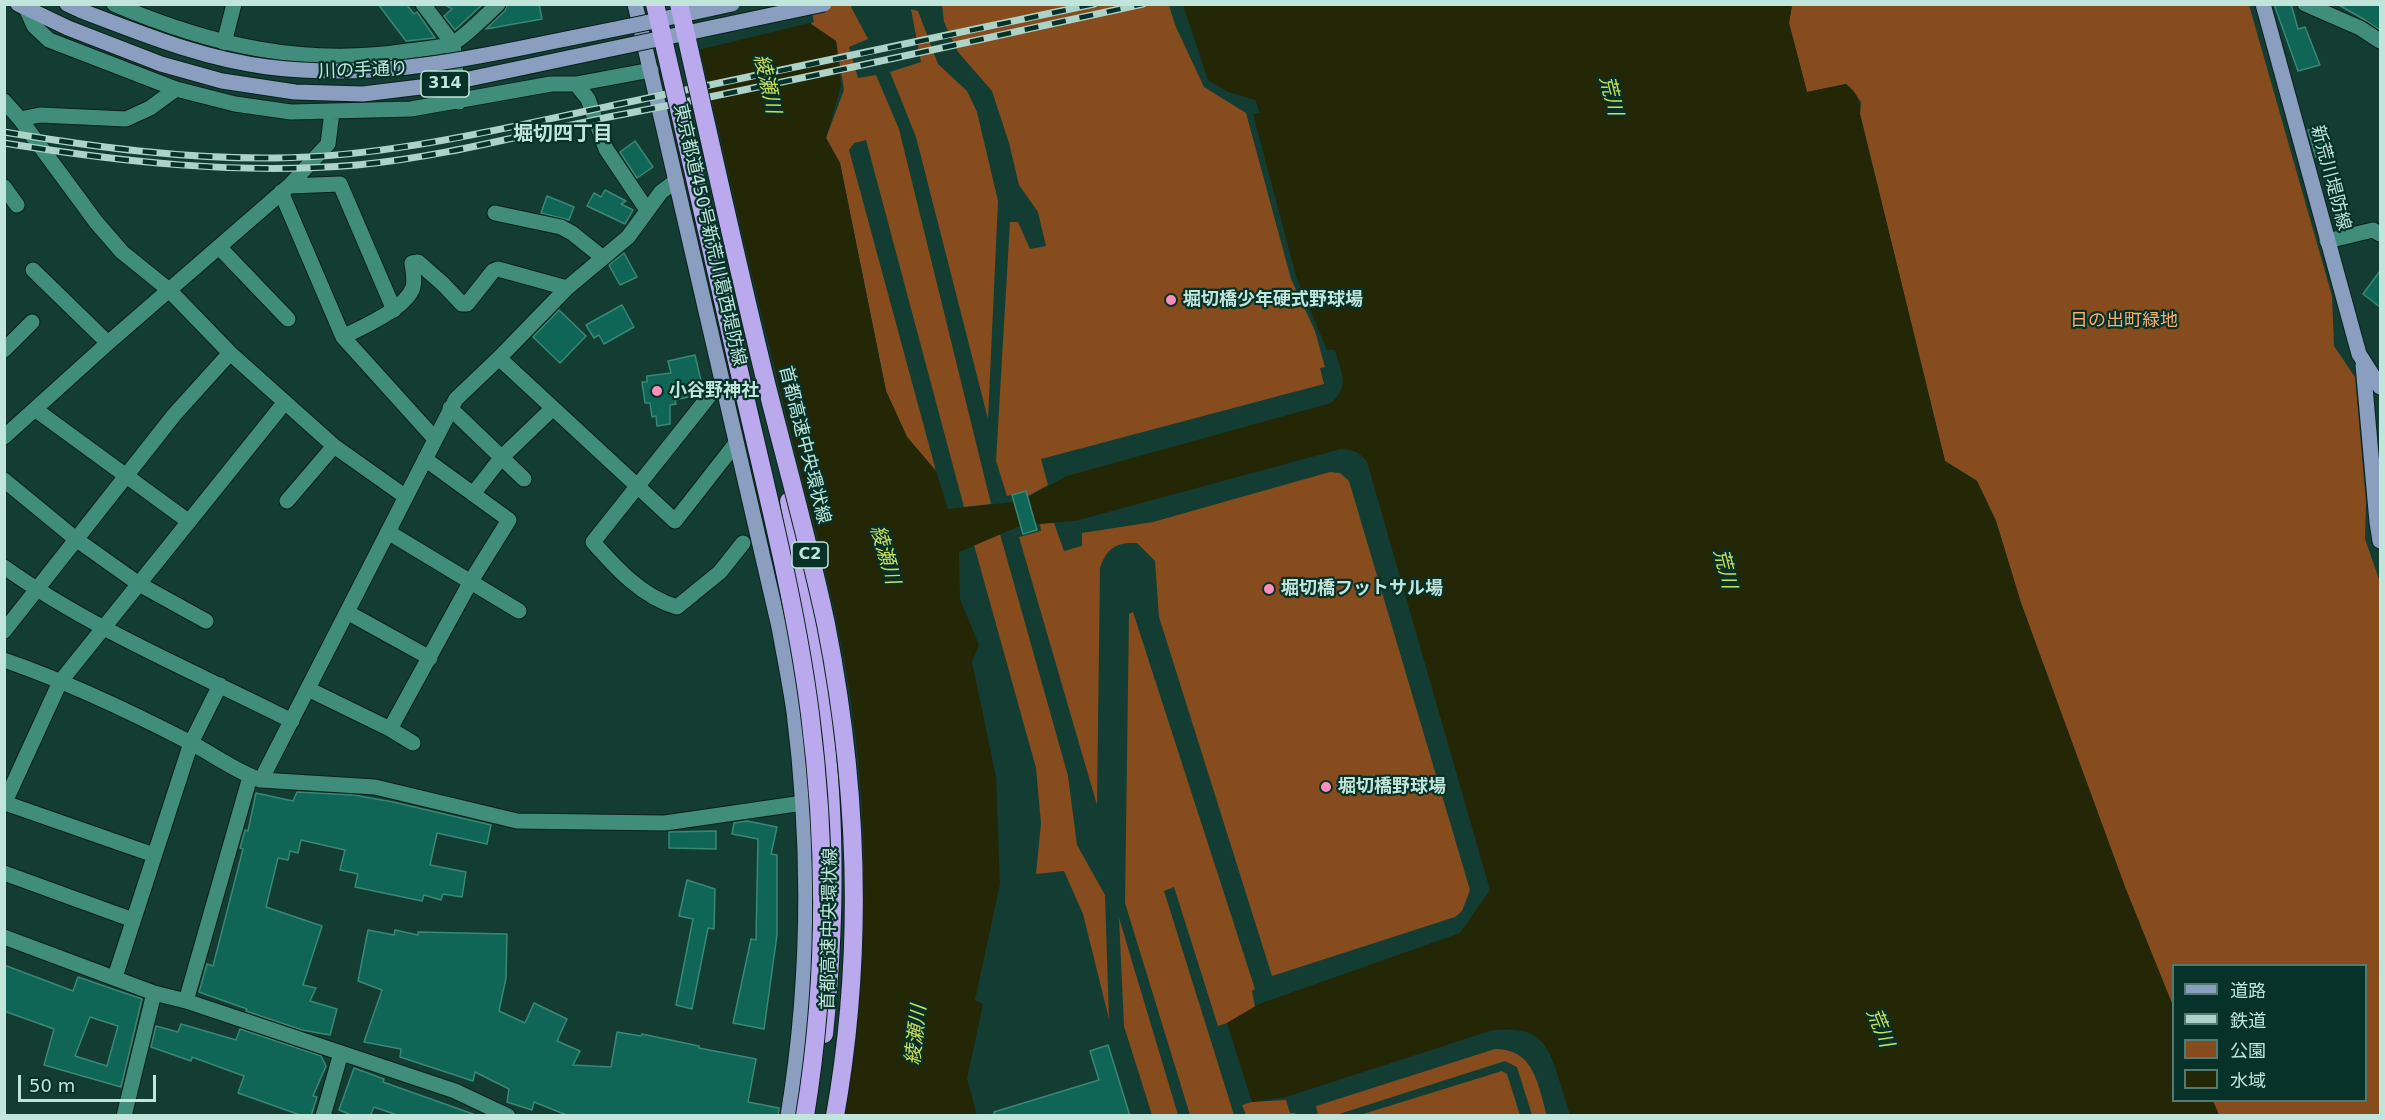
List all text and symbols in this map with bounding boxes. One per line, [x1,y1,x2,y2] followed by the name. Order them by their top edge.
[748,52,784,116] water label: 綾瀬川
[318,59,408,83] street label: 川の手通り
[421,71,469,97] road number: 314
[1594,74,1626,118] water label: 荒川
[668,102,750,368] street label: 東京都道450号新荒川葛西堤防線
[513,123,613,147] district label: 堀切四丁目
[2306,123,2354,233] street label: 新荒川堤防線
[1183,289,1363,311] place label: 堀切橋少年硬式野球場
[1164,293,1178,307] marker: 堀切橋少年硬式野球場
[2070,310,2178,332] park label: 日の出町緑地
[774,364,834,526] street label: 首都高速中央環状線
[669,380,759,402] place label: 小谷野神社
[650,384,664,398] marker: 小谷野神社
[864,523,904,587] water label: 綾瀬川
[792,542,828,568] road number: C2
[1708,547,1740,591] water label: 荒川
[1281,578,1443,600] place label: 堀切橋フットサル場
[1262,582,1276,596] marker: 堀切橋フットサル場
[1338,776,1446,798] place label: 堀切橋野球場
[1319,780,1333,794] marker: 堀切橋野球場
[818,848,842,1010] street label: 首都高速中央環状線
[2172,964,2367,1102] legend
[2230,980,2266,1001] text: 道路
[902,1004,932,1066] water label: 綾瀬川
[1860,1005,1898,1051] water label: 荒川
[2230,1010,2266,1031] text: 鉄道
[2230,1040,2266,1061] text: 公園
[21,1063,159,1101] scale bar
[2230,1070,2266,1091] text: 水域
[29,1075,75,1096] text: 50 m

